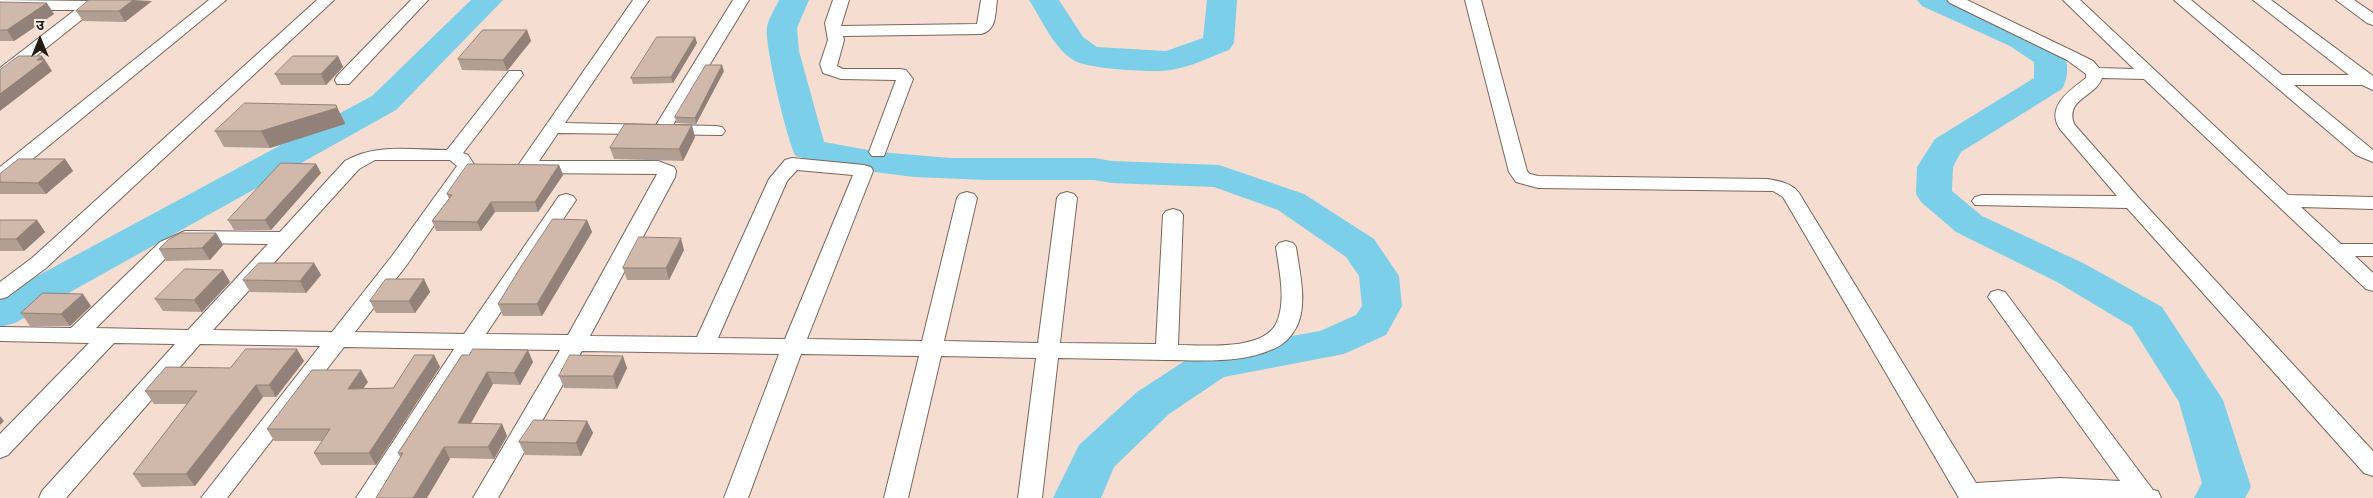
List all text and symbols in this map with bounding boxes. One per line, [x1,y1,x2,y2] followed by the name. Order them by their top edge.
[15,15,65,65] north arrow
[36,16,44,33] text: उ

